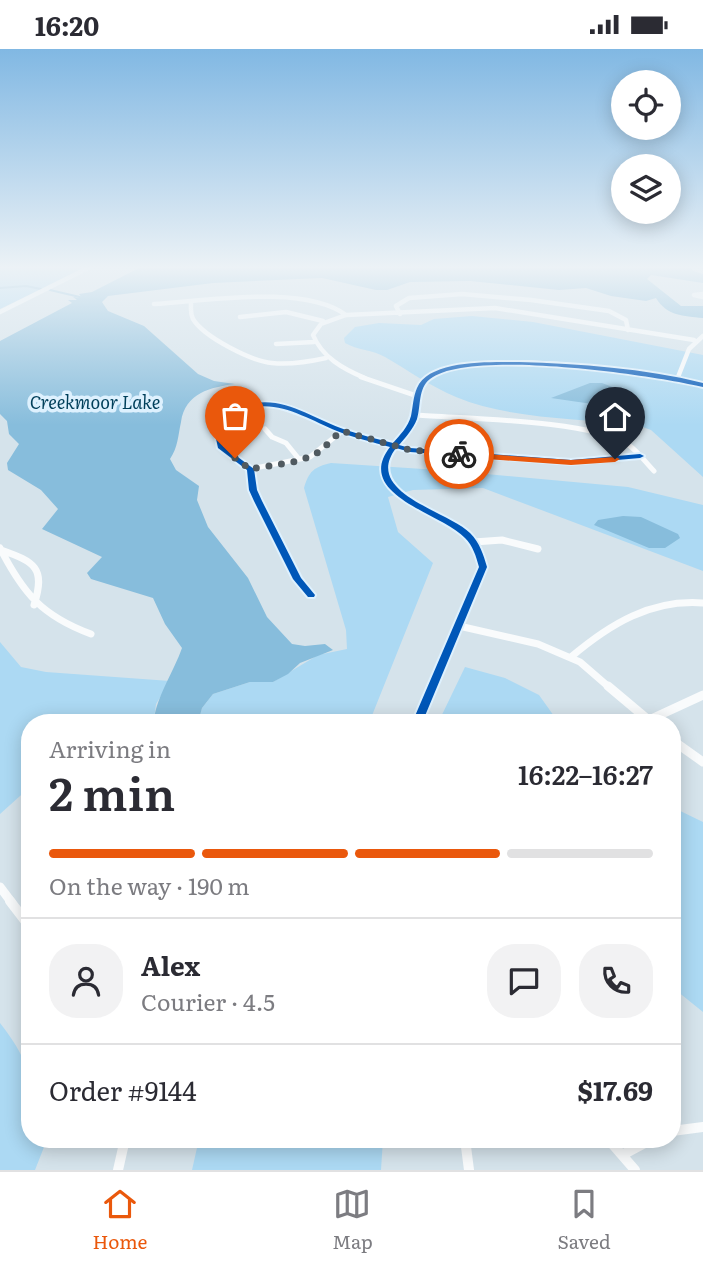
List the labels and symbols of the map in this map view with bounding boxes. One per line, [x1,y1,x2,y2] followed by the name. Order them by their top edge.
[205,386,265,458] pin
[585,387,645,459] pin
[30,388,160,415] water label: Creekmoor Lake
[424,419,494,489] courier

